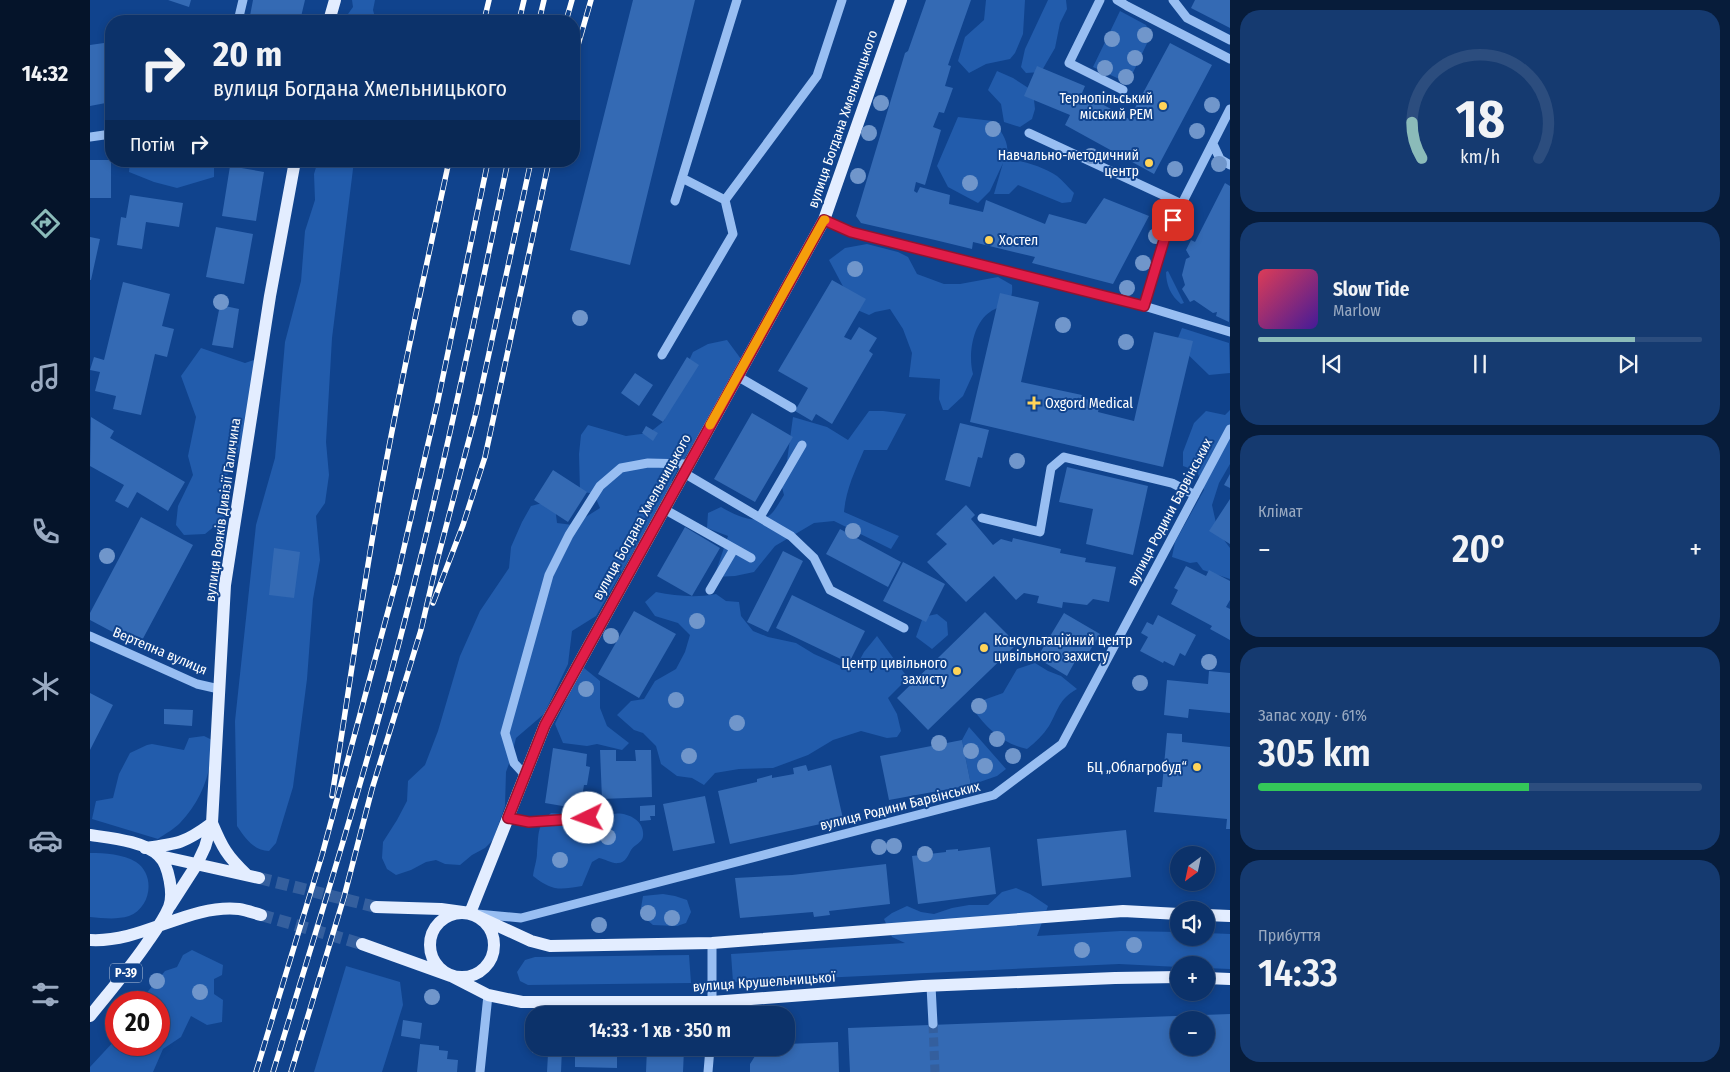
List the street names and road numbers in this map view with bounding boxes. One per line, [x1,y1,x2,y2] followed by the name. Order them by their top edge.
[804,28,882,210] street label: вулиця Богдана Хмельницького
[202,417,244,603] street label: вулиця Вояків Дивізії Галичина
[589,431,695,603] street label: вулиця Богдана Хмельницького
[1124,435,1217,589] street label: вулиця Родини Барвінських
[110,623,210,679] street label: Вертепна вулиця
[818,778,983,834] street label: вулиця Родини Барвінських
[110,964,142,982] road number: Р-39
[692,968,836,995] street label: вулиця Крушельницької

